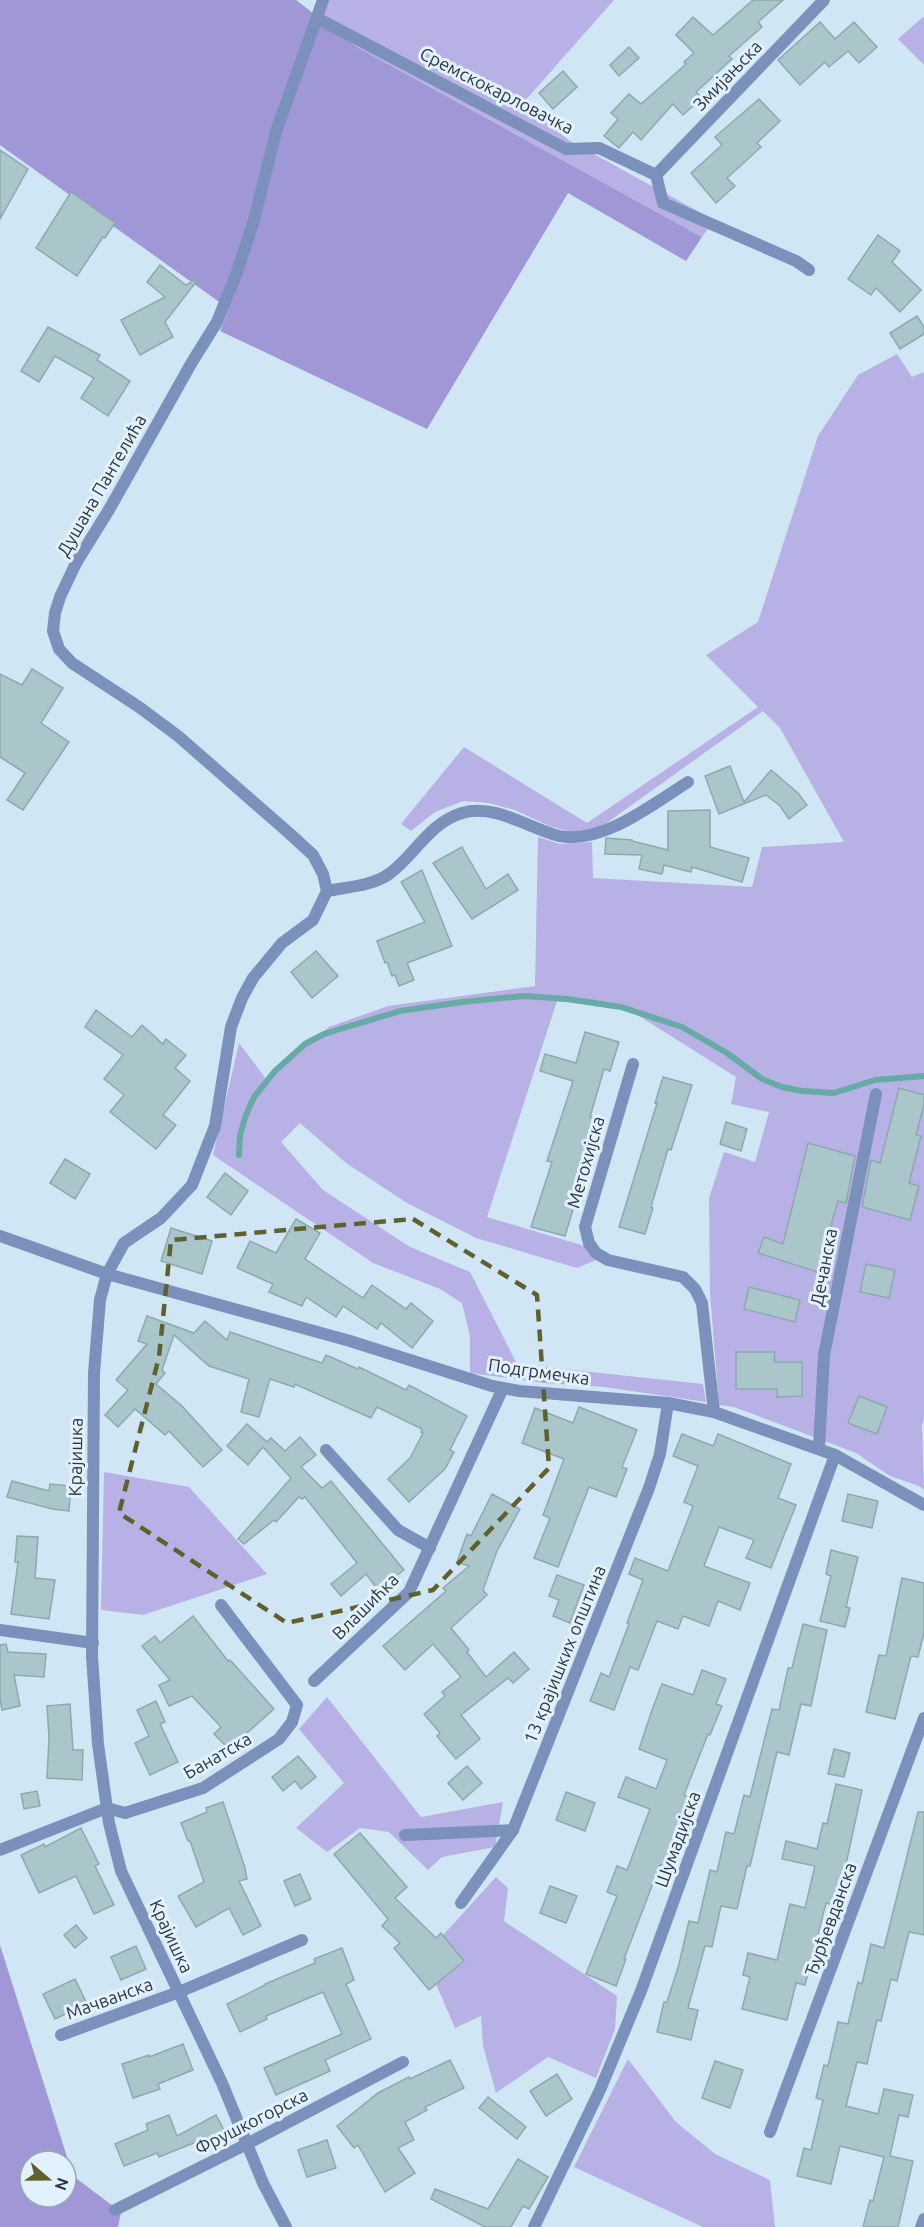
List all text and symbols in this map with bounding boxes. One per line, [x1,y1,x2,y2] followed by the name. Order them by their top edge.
[689,36,765,114] street label: Змијањска
[417,43,577,137] street label: Сремскокарловачка
[52,411,150,559] street label: Душана Пантелића
[562,1114,608,1210] street label: Метохијска
[806,1227,840,1307] street label: Дечанска
[487,1354,591,1388] street label: Подгрмечка
[64,1417,86,1497] street label: Крајишка
[519,1562,609,1746] street label: 13 крајишких општина
[328,1569,402,1643] street label: Влашићка
[180,1728,254,1782] street label: Банатска
[650,1788,704,1890] street label: Шумадијска
[800,1859,861,1979] street label: Ђурђевданска
[146,1896,198,1976] street label: Крајишка
[63,1973,155,2023] street label: Мачванска
[191,2084,311,2158] street label: Фрушкогорска
[18,2149,78,2209] north arrow
[52,2175,73,2193] text: N

